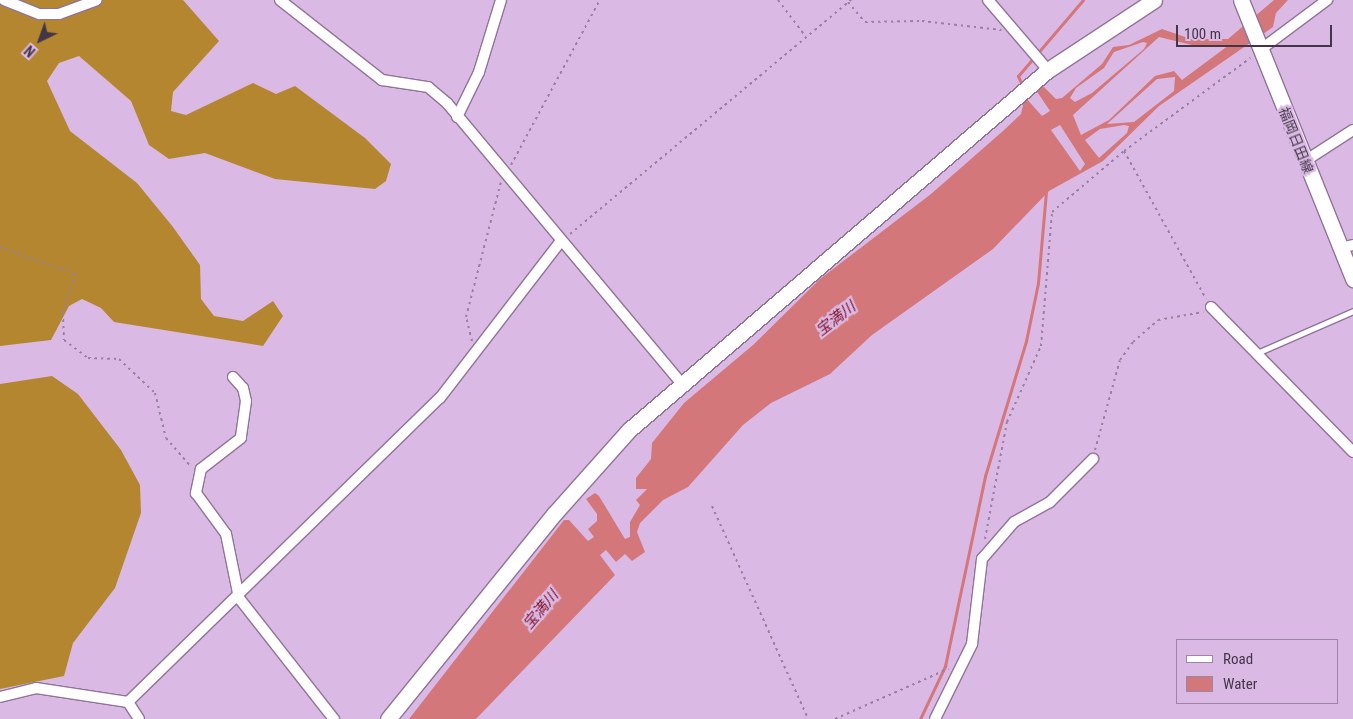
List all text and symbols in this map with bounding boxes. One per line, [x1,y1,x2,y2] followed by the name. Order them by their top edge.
[15,15,65,65] north arrow
[1178,15,1334,47] scale bar
[1184,25,1221,43] text: 100 m
[21,42,39,60] text: N
[1275,104,1317,176] street label: 福岡日田線
[813,298,859,340] water label: 宝満川
[520,587,562,633] water label: 宝満川
[1176,639,1338,704] legend
[1223,650,1253,668] text: Road
[1223,675,1257,693] text: Water

